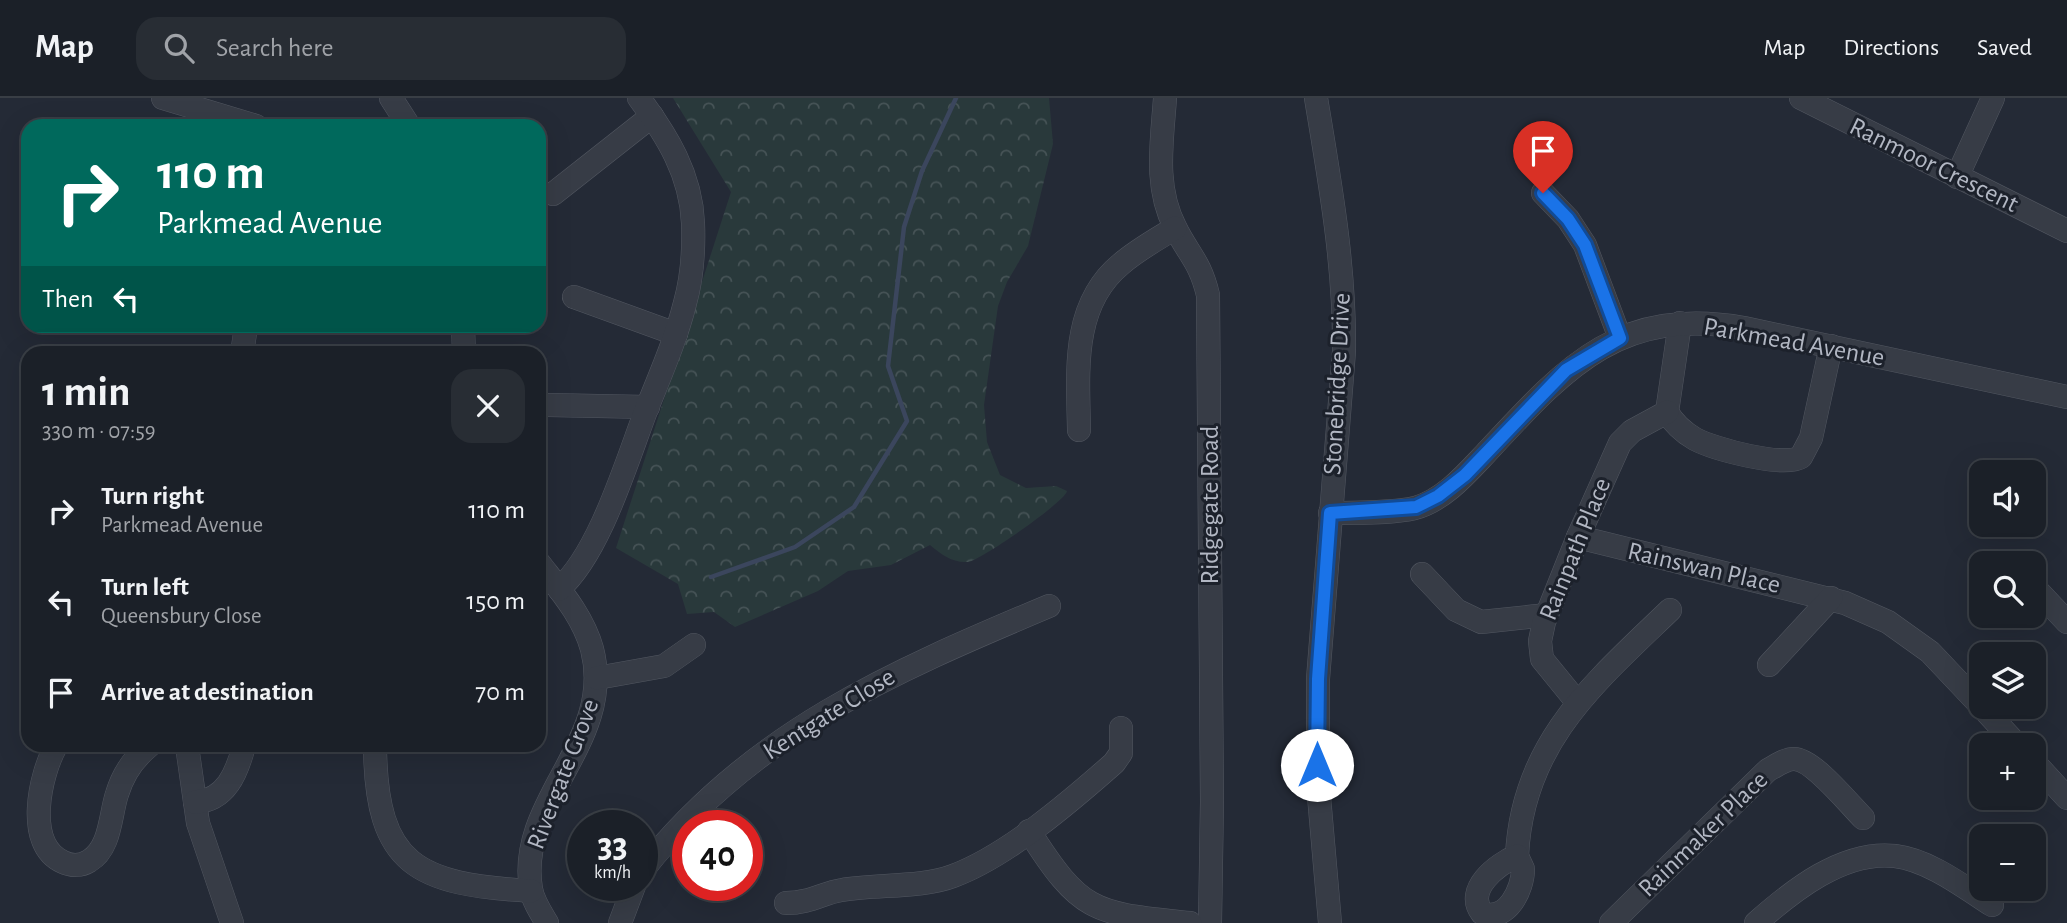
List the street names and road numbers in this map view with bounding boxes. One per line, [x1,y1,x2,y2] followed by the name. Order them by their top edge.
[1845,113,2023,217] street label: Ranmoor Crescent
[1319,292,1355,476] street label: Stonebridge Drive
[1702,313,1886,371] street label: Parkmead Avenue
[1197,426,1223,584] street label: Ridgegate Road
[1535,474,1615,624] street label: Rainpath Place
[1625,538,1783,598] street label: Rainswan Place
[759,663,899,765] street label: Kentgate Close
[522,695,604,853] street label: Rivergate Grove
[1633,766,1773,902] street label: Rainmaker Place

